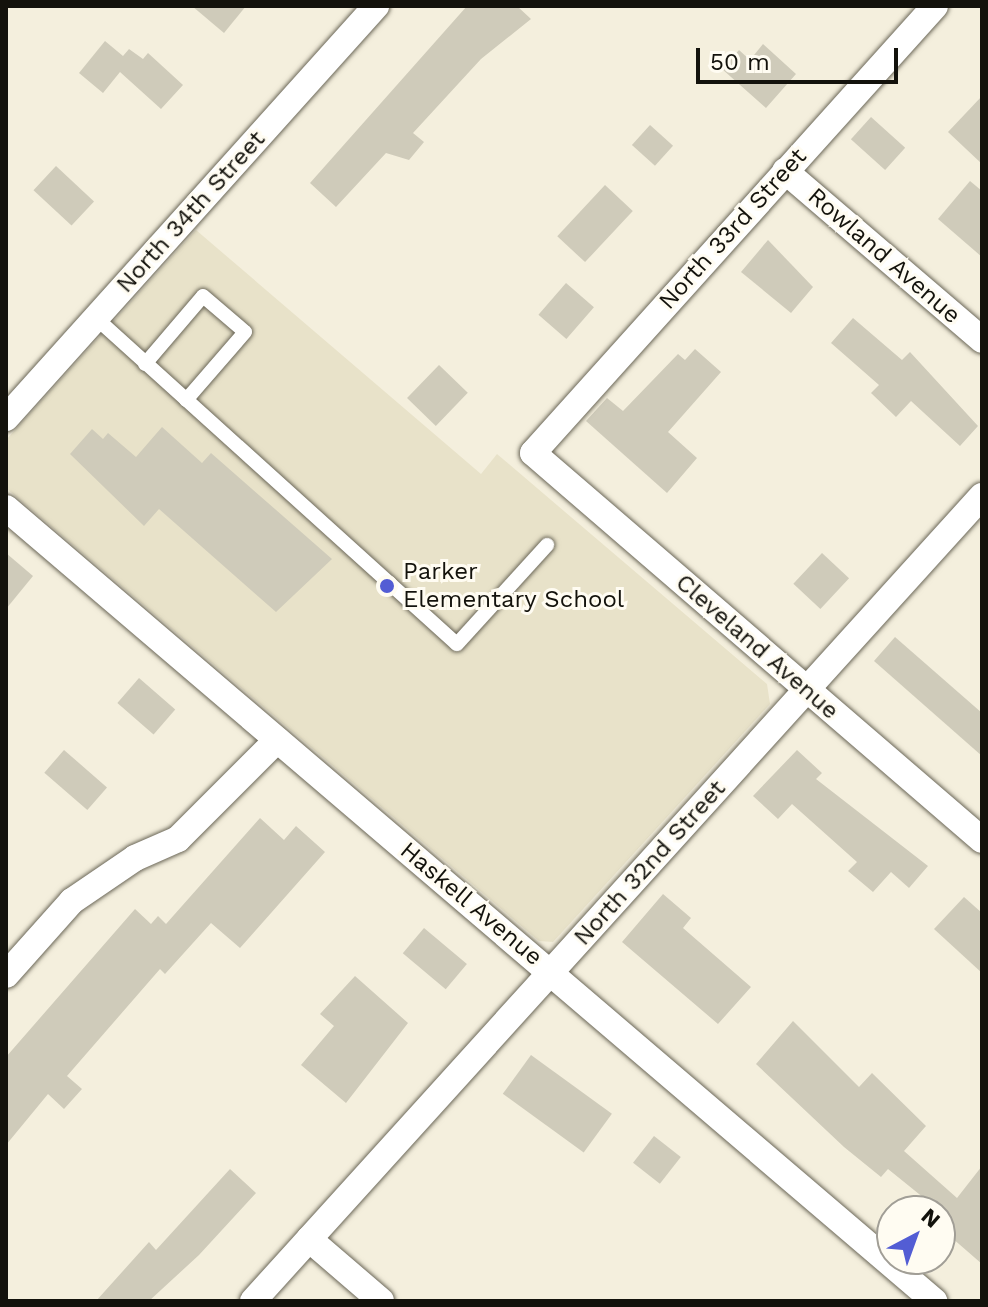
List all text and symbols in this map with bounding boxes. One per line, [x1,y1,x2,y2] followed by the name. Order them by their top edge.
[700,32,902,82] scale bar
[710,48,770,76] text: 50 m
[111,125,271,299] street label: North 34th Street
[653,143,813,315] street label: North 33rd Street
[802,182,966,330] street label: Rowland Avenue
[403,558,625,614] place label: Parker Elementary School
[669,568,845,726] street label: Cleveland Avenue
[378,577,396,595] marker: Parker Elementary School
[568,774,732,952] street label: North 32nd Street
[393,836,549,972] street label: Haskell Avenue
[876,1195,956,1275] north arrow
[916,1203,945,1233] text: N

